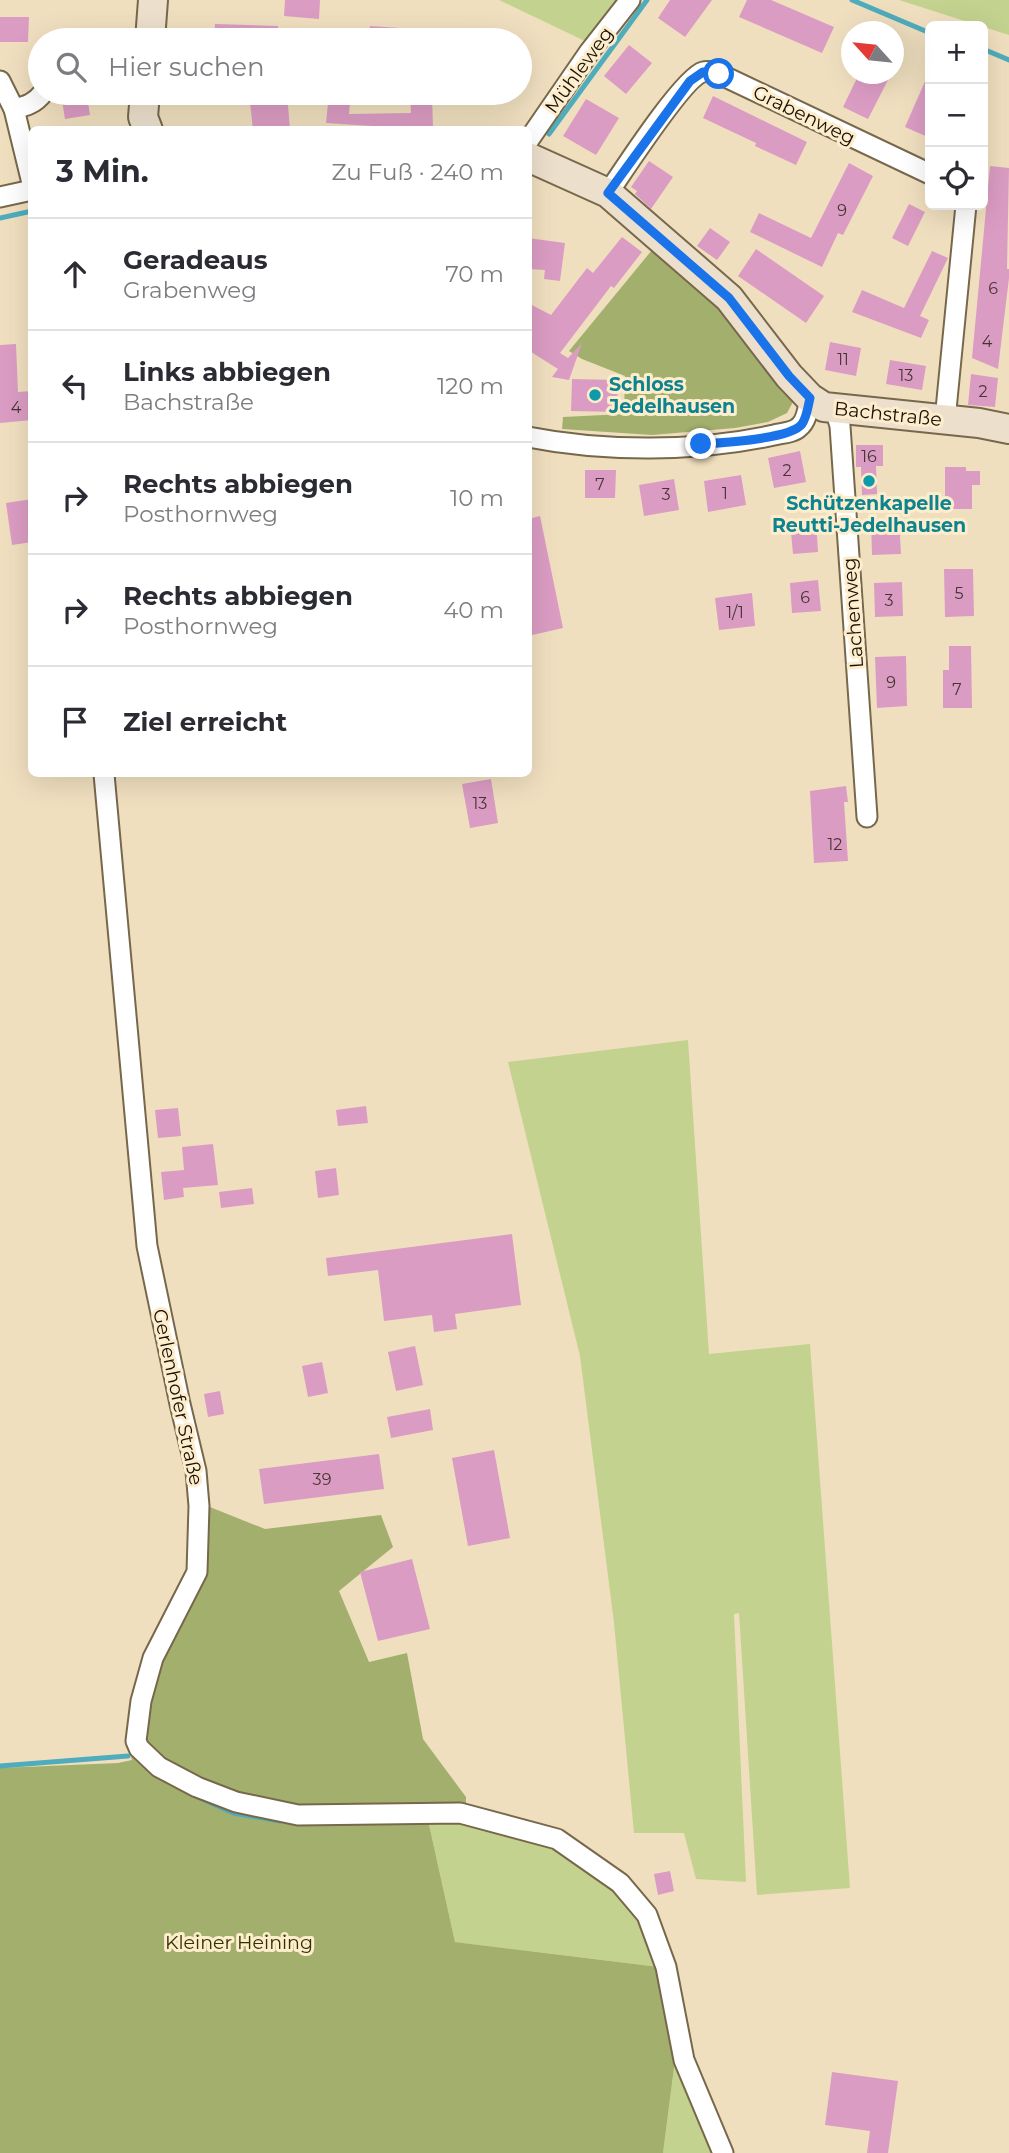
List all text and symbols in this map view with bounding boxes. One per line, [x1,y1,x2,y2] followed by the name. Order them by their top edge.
[841,21,904,84] north arrow
[925,21,988,210] map controls
[925,21,988,84] button: +
[540,22,618,118] street label: Mühleweg
[28,28,532,105] search box
[52,48,90,86] icon: search
[108,51,265,83] text: Hier suchen
[703,58,734,89] route start
[749,80,859,150] street label: Grabenweg
[925,84,988,147] button: −
[925,147,988,210] button: locate
[56,153,149,190] text: 3 Min.
[332,158,504,186] text: Zu Fuß · 240 m
[837,201,847,220] house number: 9
[123,244,268,276] text: Geradeaus
[56,255,94,293] icon: ahead
[445,260,504,288] text: 70 m
[123,276,257,304] text: Grabenweg
[988,279,998,298] house number: 6
[982,332,993,351] house number: 4
[837,350,849,369] house number: 11
[123,356,331,388] text: Links abbiegen
[899,366,913,385] house number: 13
[56,367,94,405] icon: left
[437,372,504,400] text: 120 m
[608,373,735,418] place label: Schloss Jedelhausen
[978,382,988,401] house number: 2
[587,387,603,403] marker: Schloss Jedelhausen
[123,388,254,416] text: Bachstraße
[833,397,943,431] street label: Bachstraße
[11,398,22,417] house number: 4
[685,428,716,459] route end
[861,447,877,466] house number: 16
[782,461,792,480] house number: 2
[123,468,353,500] text: Rechts abbiegen
[861,473,877,489] marker: Schützenkapelle Reutti-Jedelhausen
[595,475,605,494] house number: 7
[56,479,94,517] icon: right
[450,484,504,512] text: 10 m
[722,484,728,503] house number: 1
[661,485,671,504] house number: 3
[772,492,966,537] place label: Schützenkapelle Reutti-Jedelhausen
[123,500,278,528] text: Posthornweg
[838,557,868,669] street label: Lachenweg
[123,580,353,612] text: Rechts abbiegen
[954,584,964,603] house number: 5
[800,588,810,607] house number: 6
[56,591,94,629] icon: right
[884,591,894,610] house number: 3
[443,596,504,624] text: 40 m
[726,603,744,622] house number: 1/1
[123,612,278,640] text: Posthornweg
[886,673,896,692] house number: 9
[952,680,962,699] house number: 7
[56,703,94,741] icon: arrive
[123,706,287,738] text: Ziel erreicht
[473,794,487,813] house number: 13
[828,835,842,854] house number: 12
[148,1307,208,1487] street label: Gerlenhofer Straße
[313,1470,331,1489] house number: 39
[165,1931,313,1954] park label: Kleiner Heining

